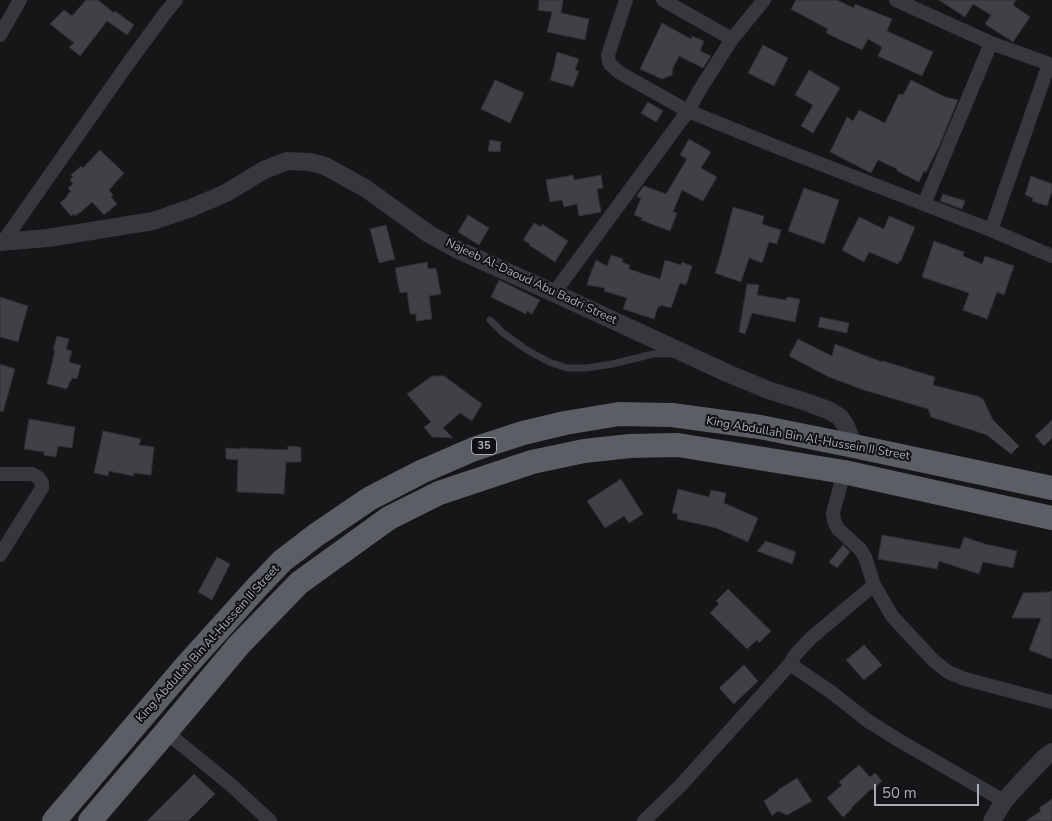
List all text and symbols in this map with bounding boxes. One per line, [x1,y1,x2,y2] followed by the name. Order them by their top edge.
[443,236,619,328] street label: Najeeb Al-Daoud Abu Badri Street
[705,414,911,464] street label: King Abdullah Bin Al-Hussein II Street
[472,438,496,454] road number: 35
[134,562,282,726] street label: King Abdullah Bin Al-Hussein II Street
[877,774,982,806] scale bar
[882,783,917,803] text: 50 m

